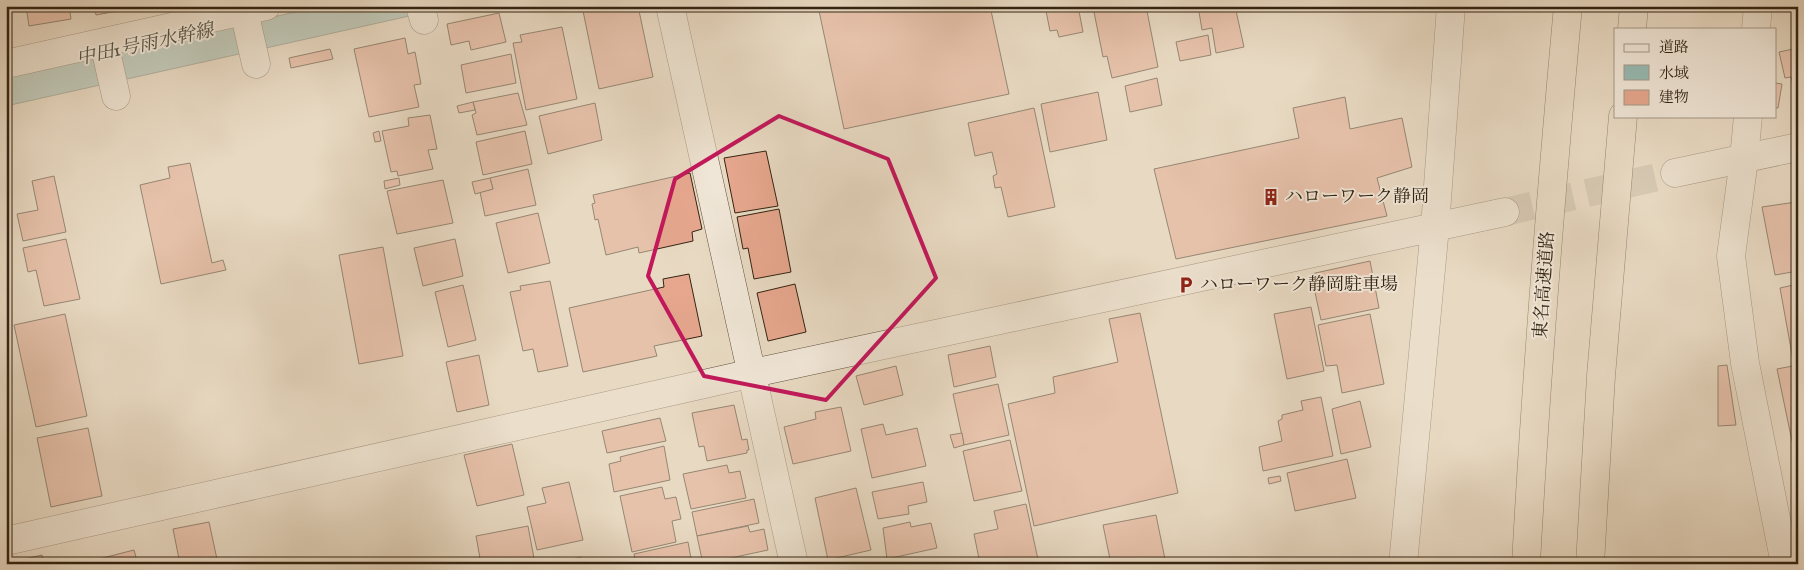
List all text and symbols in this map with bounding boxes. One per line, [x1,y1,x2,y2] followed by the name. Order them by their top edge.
[74,18,218,71] water label: 中田1号雨水幹線
[1614,28,1776,118] legend
[1659,38,1689,57] text: 道路
[1659,64,1689,83] text: 水域
[1659,88,1689,107] text: 建物
[1285,186,1429,209] place label: ハローワーク静岡
[1261,187,1281,207] building icon: ハローワーク静岡
[1530,230,1560,340] street label: 東名高速道路
[1200,274,1398,297] place label: ハローワーク静岡駐車場
[1176,275,1196,295] parking icon: ハローワーク静岡駐車場

